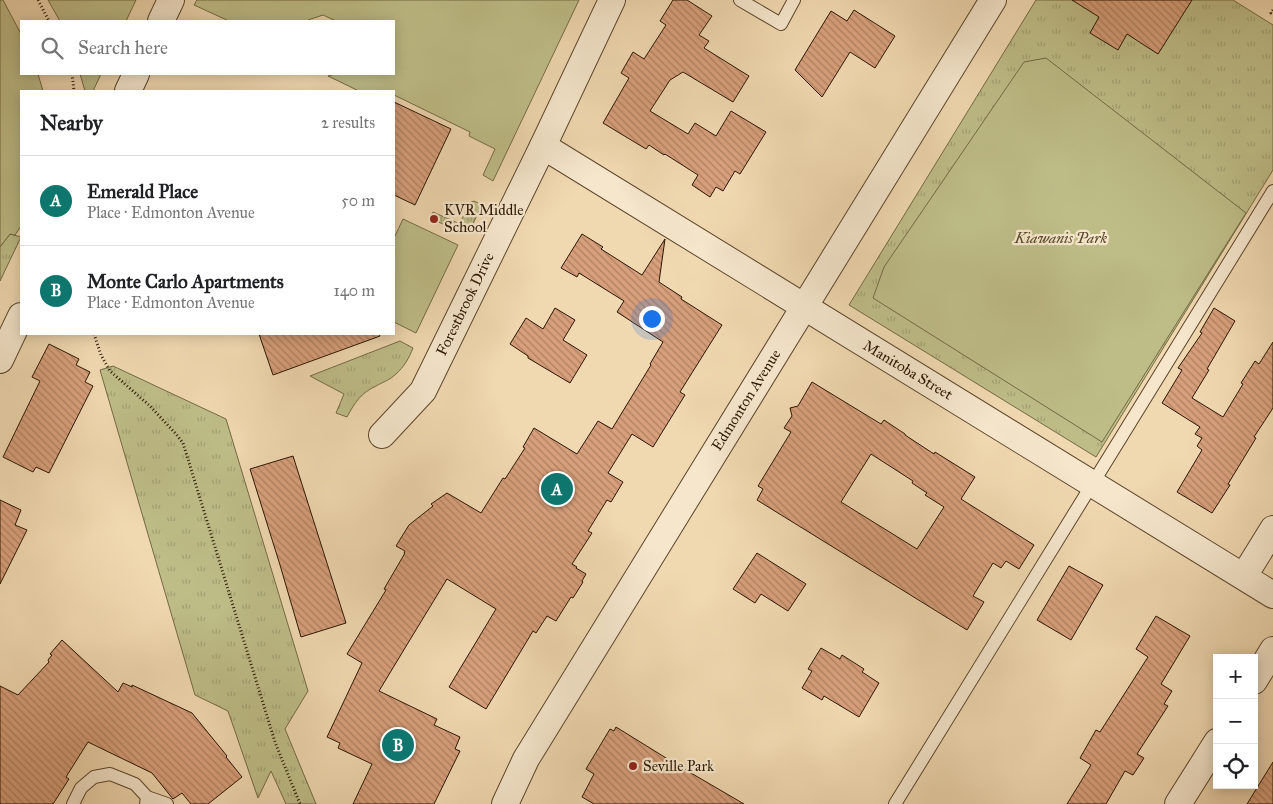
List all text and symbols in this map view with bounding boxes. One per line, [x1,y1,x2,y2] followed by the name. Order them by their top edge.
[20,20,395,75] search box
[38,34,66,62] icon: search
[78,36,168,59] text: Search here
[40,110,103,136] text: Nearby
[321,113,375,132] text: 2 results
[87,180,198,203] text: Emerald Place
[51,191,61,210] text: A
[341,191,375,210] text: 50 m
[444,201,523,236] place label: KVR Middle School
[87,203,255,222] text: Place · Edmonton Avenue
[428,213,440,225] marker: KVR Middle School
[1014,229,1107,247] park label: Kiawanis Park
[432,249,498,359] street label: Forestbrook Drive
[87,270,284,293] text: Monte Carlo Apartments
[51,281,61,300] text: B
[334,281,375,300] text: 140 m
[87,293,255,312] text: Place · Edmonton Avenue
[639,306,665,332] your location
[860,336,957,404] street label: Manitoba Street
[708,346,784,454] street label: Edmonton Avenue
[541,470,573,508] pin: A
[1213,654,1258,789] map controls
[1213,654,1258,699] button: +
[1213,699,1258,744] button: −
[382,726,414,764] pin: B
[1213,744,1258,789] button: locate
[643,757,714,775] place label: Seville Park
[627,760,639,772] marker: Seville Park

